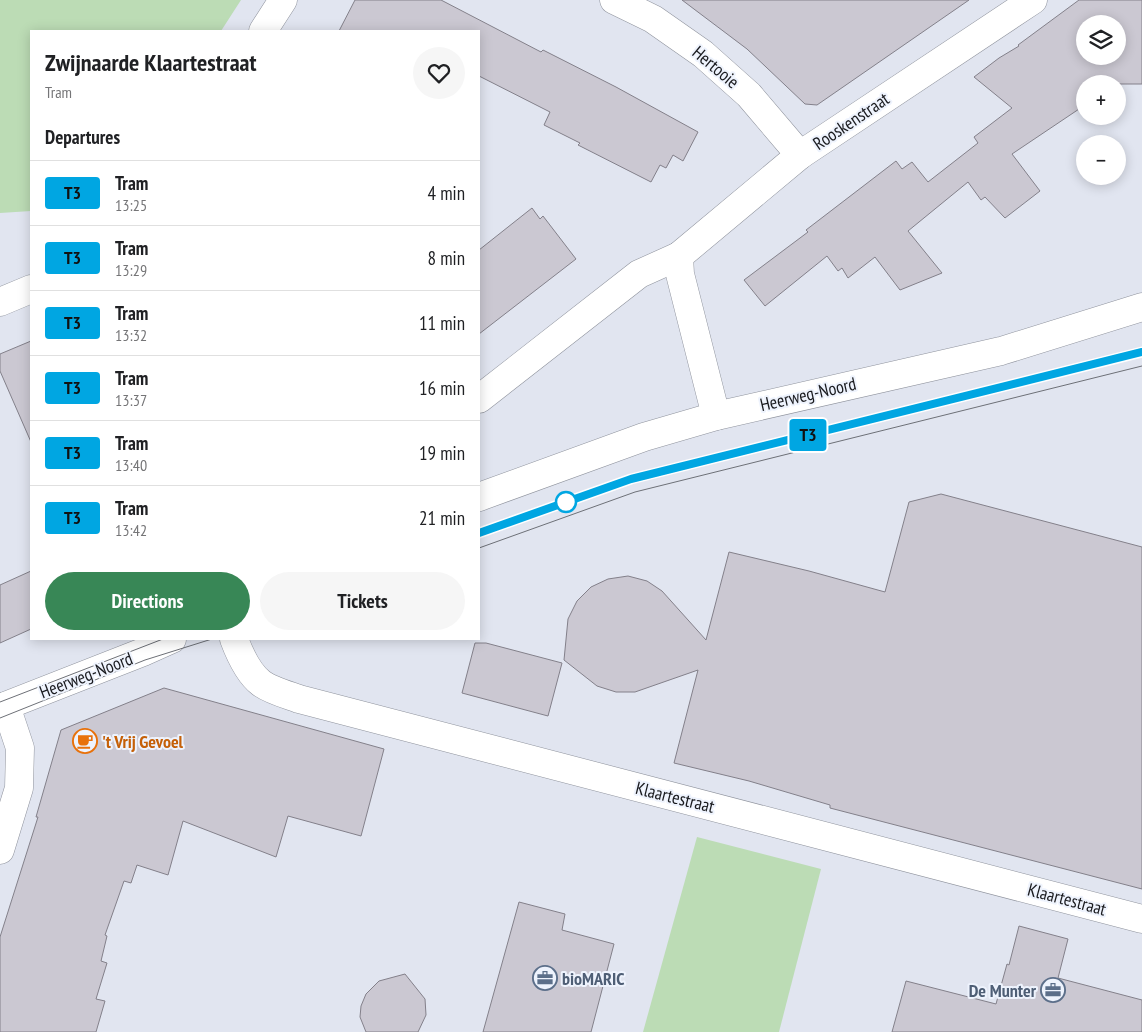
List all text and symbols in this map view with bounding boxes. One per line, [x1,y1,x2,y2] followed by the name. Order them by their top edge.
[1076,15,1126,185] map controls
[1076,15,1126,65] button: layers
[688,41,744,93] street label: Hertooie
[45,47,257,78] text: Zwijnaarde Klaartestraat
[413,47,465,99] button: heart
[1076,75,1126,125] button: +
[45,82,72,102] text: Tram
[808,87,894,155] street label: Rooskenstraat
[45,125,120,149] text: Departures
[1076,135,1126,185] button: −
[115,171,148,195] text: Tram
[64,181,81,204] text: T3
[428,181,465,205] text: 4 min
[115,195,147,215] text: 13:25
[115,236,148,260] text: Tram
[64,246,81,269] text: T3
[428,246,465,270] text: 8 min
[115,260,147,280] text: 13:29
[115,301,148,325] text: Tram
[64,311,81,334] text: T3
[419,311,465,335] text: 11 min
[115,325,147,345] text: 13:32
[115,366,148,390] text: Tram
[758,372,858,416] street label: Heerweg-Noord
[64,376,81,399] text: T3
[419,376,465,400] text: 16 min
[115,390,147,410] text: 13:37
[786,419,830,451] line badge: T3
[799,423,817,446] text: T3
[115,431,148,455] text: Tram
[64,441,81,464] text: T3
[419,441,465,465] text: 19 min
[115,455,147,475] text: 13:40
[555,491,577,513] unlabelled marker
[115,496,148,520] text: Tram
[64,506,81,529] text: T3
[419,506,465,530] text: 21 min
[115,520,147,540] text: 13:42
[45,572,250,630] button: Directions
[260,572,465,630] button: Tickets
[36,647,136,703] street label: Heerweg-Noord
[72,728,98,754] cafe icon: 't Vrij Gevoel
[102,730,184,753] place label: 't Vrij Gevoel
[633,776,717,818] street label: Klaartestraat
[1025,877,1109,921] street label: Klaartestraat
[532,965,558,991] office icon: bioMARIC
[562,967,625,990] place label: bioMARIC
[1040,977,1066,1003] office icon: De Munter
[969,979,1037,1002] place label: De Munter

